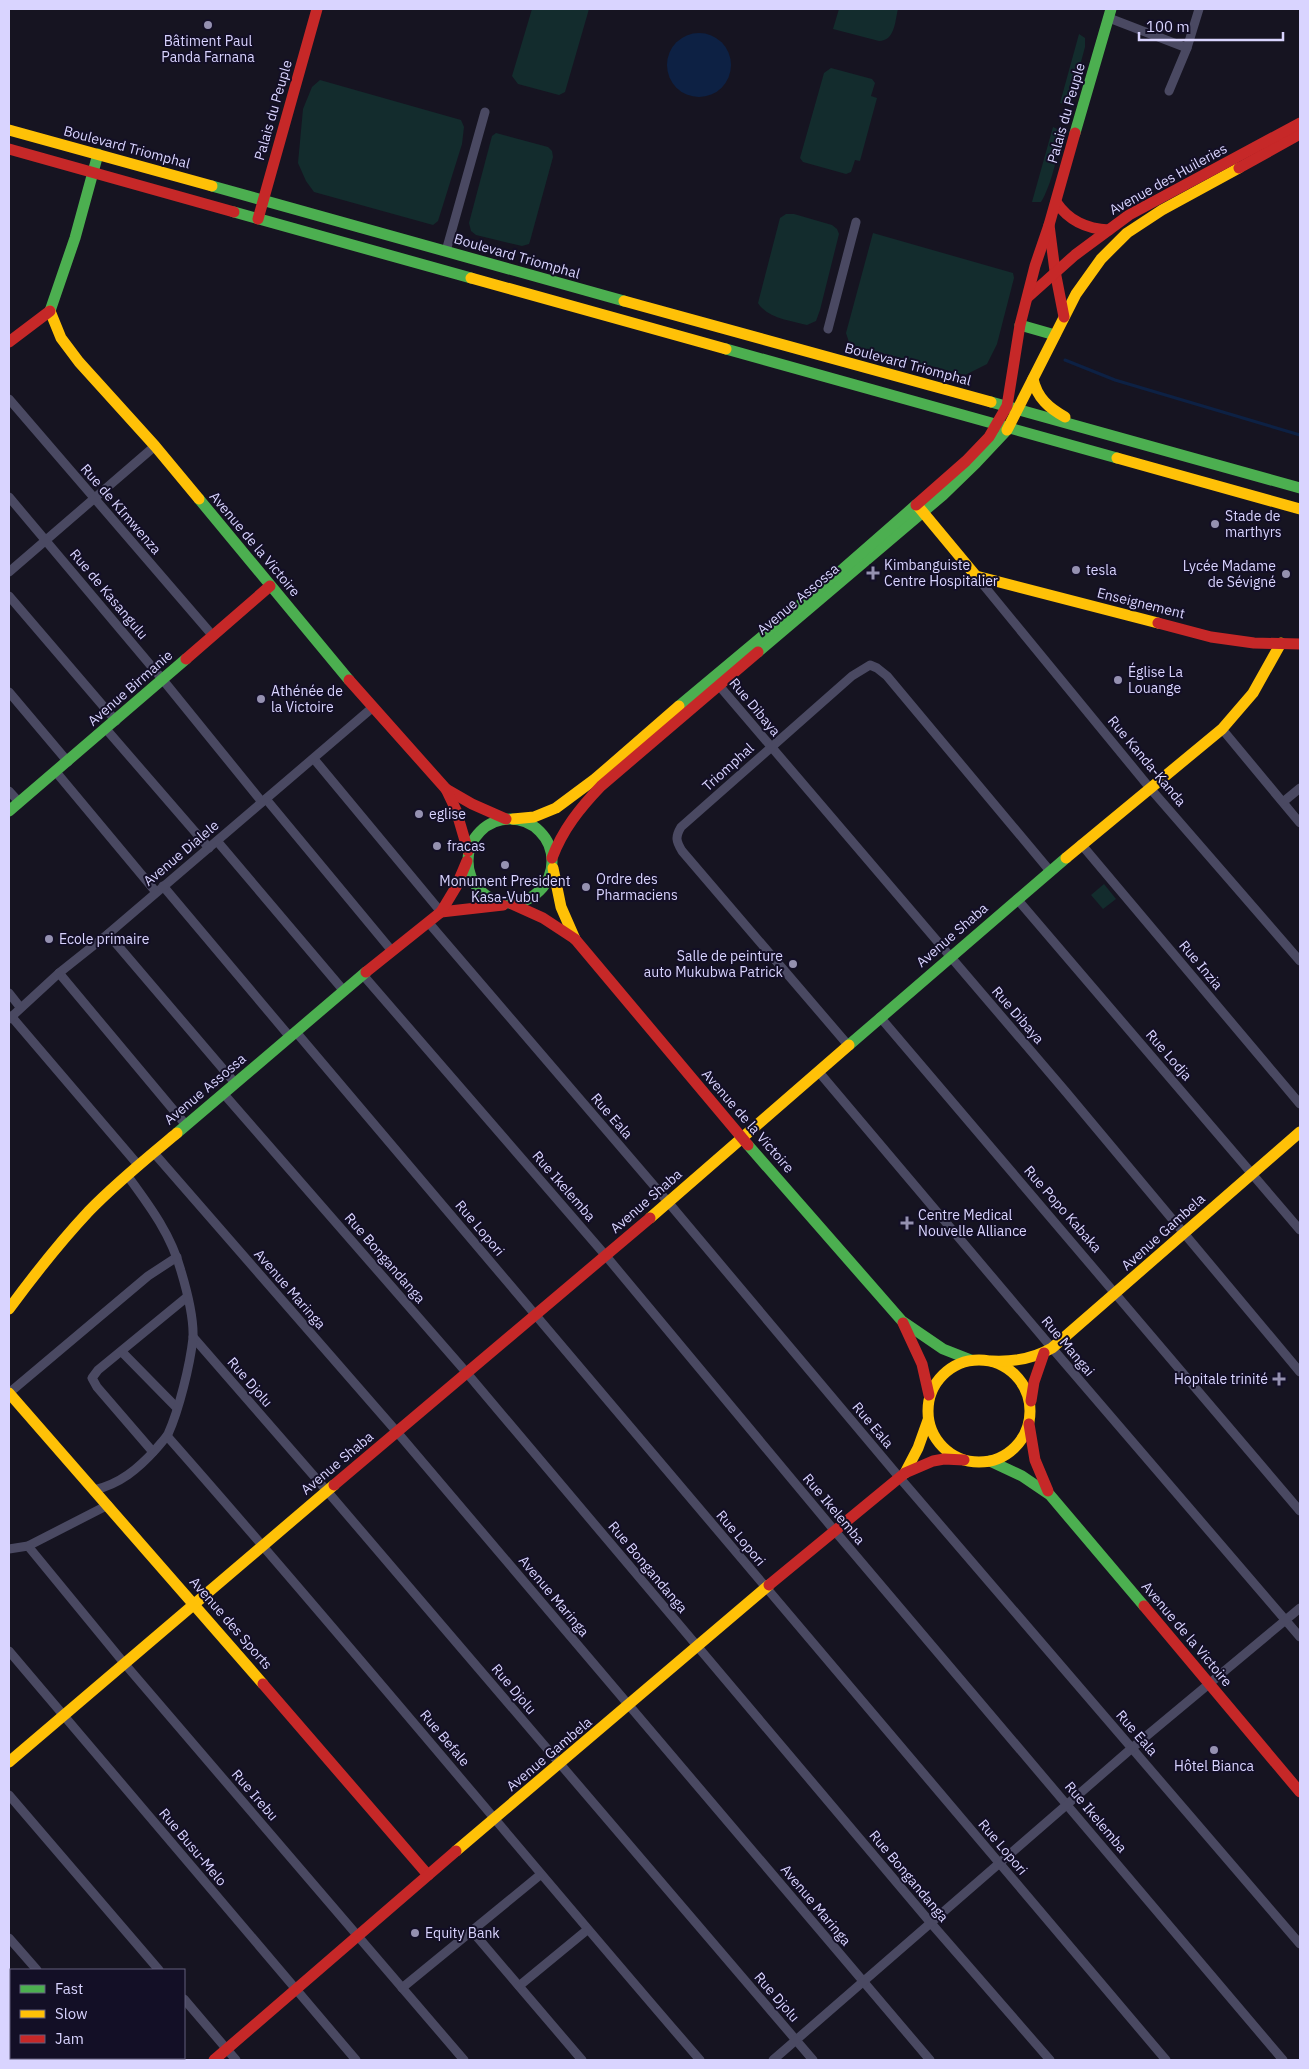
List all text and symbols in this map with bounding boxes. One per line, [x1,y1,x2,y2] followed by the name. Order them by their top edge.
[1139,10,1283,42] scale bar
[1146,17,1190,36] text: 100 m
[202,19,214,31] marker: Bâtiment Paul Panda Farnana
[161,32,255,66] place label: Bâtiment Paul Panda Farnana
[250,57,296,162] street label: Palais du Peuple
[1043,60,1089,165] street label: Palais du Peuple
[62,121,193,173] street label: Boulevard Triomphal
[1106,139,1230,219] street label: Avenue des Huileries
[452,229,582,283] street label: Boulevard Triomphal
[843,338,974,390] street label: Boulevard Triomphal
[77,460,166,558] street label: Rue de KImwenza
[206,488,304,600] street label: Avenue de la Victoire
[1225,507,1282,541] place label: Stade de marthyrs
[1209,518,1221,530] marker: Stade de marthyrs
[66,545,152,643] street label: Rue de Kasangulu
[884,556,998,590] place label: Kimbanguiste Centre Hospitalier
[1183,557,1276,591] place label: Lycée Madame de Sévigné
[753,559,843,639] street label: Avenue Assossa
[1086,561,1117,579] place label: tesla
[1070,564,1082,576] marker: tesla
[866,566,880,580] marker: Kimbanguiste Centre Hospitalier
[1280,568,1292,580] marker: Lycée Madame de Sévigné
[1095,583,1187,623] street label: Enseignement
[84,646,176,730] street label: Avenue Birmanie
[1128,662,1184,697] place label: Église La Louange
[725,674,785,740] street label: Rue Dibaya
[1112,674,1124,686] marker: Église La Louange
[271,682,343,716] place label: Athénée de la Victoire
[255,693,267,705] marker: Athénée de la Victoire
[1104,712,1190,810] street label: Rue Kanda-Kanda
[698,739,758,795] street label: Triomphal
[429,805,466,823] place label: eglise
[413,808,425,820] marker: eglise
[139,816,223,890] street label: Avenue Dialele
[447,837,486,855] place label: fracas
[431,840,443,852] marker: fracas
[499,859,511,871] marker: Monument President Kasa-Vubu
[596,870,678,904] place label: Ordre des Pharmaciens
[439,872,571,906] place label: Monument President Kasa-Vubu
[580,881,592,893] marker: Ordre des Pharmaciens
[912,899,992,971] street label: Avenue Shaba
[59,930,150,948] place label: Ecole primaire
[43,933,55,945] marker: Ecole primaire
[1175,937,1227,994] street label: Rue Inzia
[644,947,784,981] place label: Salle de peinture auto Mukubwa Patrick
[787,958,799,970] marker: Salle de peinture auto Mukubwa Patrick
[988,982,1048,1048] street label: Rue Dibaya
[1142,1026,1196,1085] street label: Rue Lodja
[160,1049,250,1129] street label: Avenue Assossa
[698,1065,798,1177] street label: Avenue de la Victoire
[587,1089,637,1143] street label: Rue Eala
[528,1147,600,1225] street label: Rue Ikelemba
[1020,1162,1106,1257] street label: Rue Popo Kabaka
[606,1165,686,1237] street label: Avenue Shaba
[1117,1189,1209,1274] street label: Avenue Gambela
[452,1196,508,1260] street label: Rue Lopori
[918,1206,1027,1240] place label: Centre Medical Nouvelle Alliance
[341,1209,430,1307] street label: Rue Bongandanga
[900,1216,914,1230] marker: Centre Medical Nouvelle Alliance
[250,1245,330,1333] street label: Avenue Maringa
[1038,1312,1098,1380] street label: Rue Mangai
[223,1353,277,1411] street label: Rue Djolu
[1174,1370,1268,1388] place label: Hopitale trinité
[1272,1372,1286,1386] marker: Hopitale trinité
[848,1398,898,1452] street label: Rue Eala
[297,1427,377,1499] street label: Avenue Shaba
[799,1470,869,1549] street label: Rue Ikelemba
[713,1506,769,1570] street label: Rue Lopori
[604,1518,692,1617] street label: Rue Bongandanga
[515,1552,593,1641] street label: Avenue Maringa
[186,1573,276,1673] street label: Avenue des Sports
[1138,1578,1236,1690] street label: Avenue de la Victoire
[488,1660,540,1718] street label: Rue Djolu
[416,1706,474,1770] street label: Rue Befale
[1112,1706,1162,1760] street label: Rue Eala
[502,1713,596,1795] street label: Avenue Gambela
[1208,1744,1220,1756] marker: Hôtel Bianca
[1174,1757,1255,1775] place label: Hôtel Bianca
[228,1766,282,1824] street label: Rue Irebu
[1061,1778,1131,1857] street label: Rue Ikelemba
[155,1804,231,1890] street label: Rue Busu-Melo
[975,1815,1031,1879] street label: Rue Lopori
[865,1827,953,1926] street label: Rue Bongandanga
[777,1861,855,1950] street label: Avenue Maringa
[425,1924,500,1942] place label: Equity Bank
[409,1927,421,1939] marker: Equity Bank
[750,1968,804,2026] street label: Rue Djolu
[10,1969,185,2059] legend
[55,1979,83,1998] text: Fast
[55,2004,88,2023] text: Slow
[55,2029,84,2048] text: Jam

